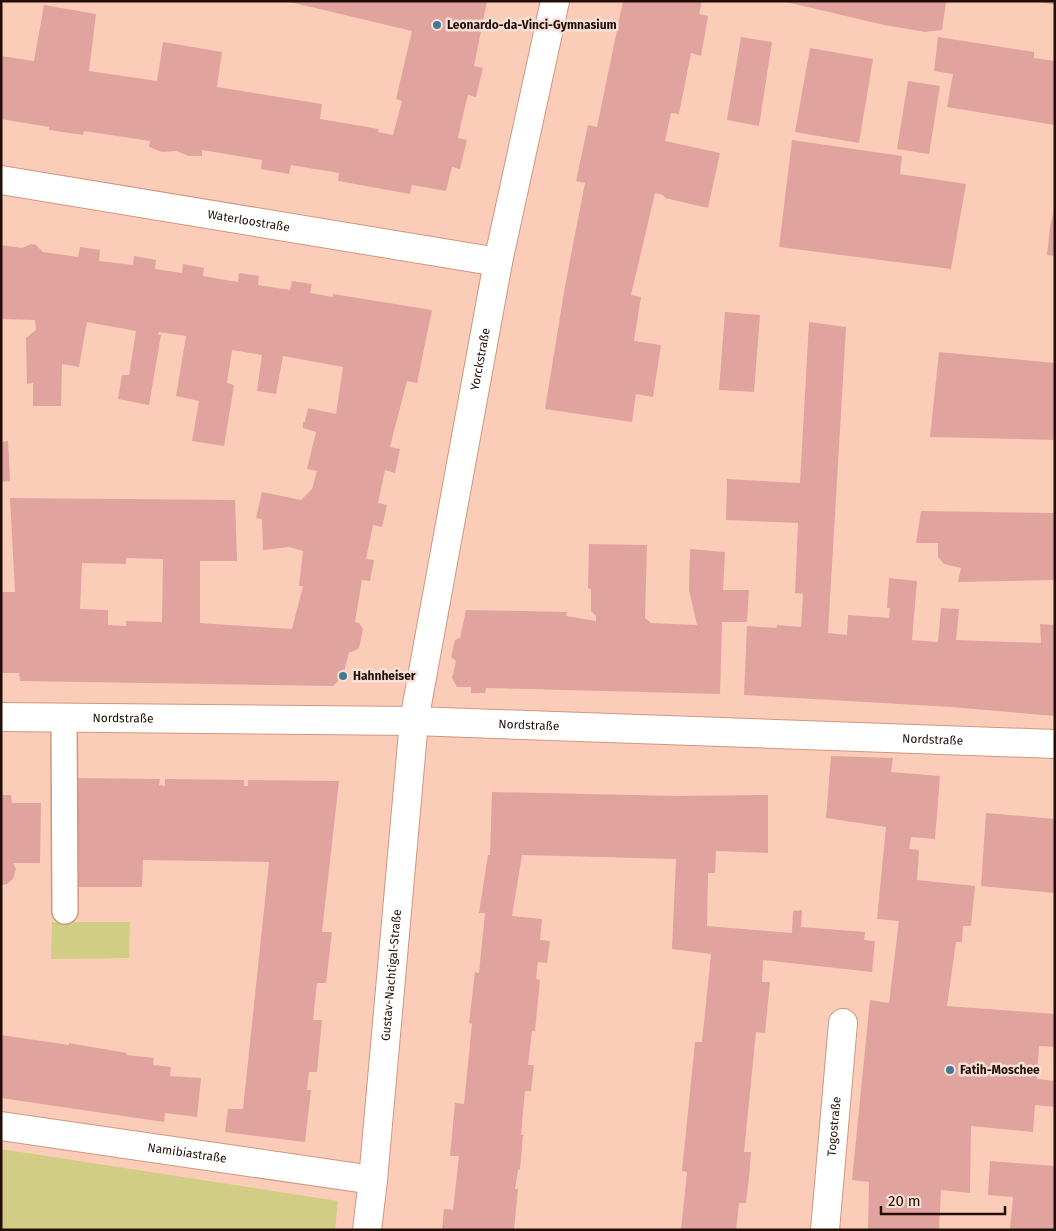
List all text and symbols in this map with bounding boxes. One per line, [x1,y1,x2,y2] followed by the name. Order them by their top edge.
[447,18,617,32] place label: Leonardo-da-Vinci-Gymnasium
[431,19,443,31] marker: Leonardo-da-Vinci-Gymnasium
[206,207,291,235] street label: Waterloostraße
[468,327,493,392] street label: Yorckstraße
[353,669,416,683] place label: Hahnheiser
[337,670,349,682] marker: Hahnheiser
[92,711,154,725] street label: Nordstraße
[498,717,560,733] street label: Nordstraße
[902,732,963,748] street label: Nordstraße
[378,909,404,1042] street label: Gustav-Nachtigal-Straße
[960,1063,1040,1077] place label: Fatih-Moschee
[944,1064,956,1076] marker: Fatih-Moschee
[824,1096,844,1157] street label: Togostraße
[147,1140,228,1166] street label: Namibiastraße
[881,1184,1005,1216] scale bar
[888,1192,921,1210] text: 20 m

